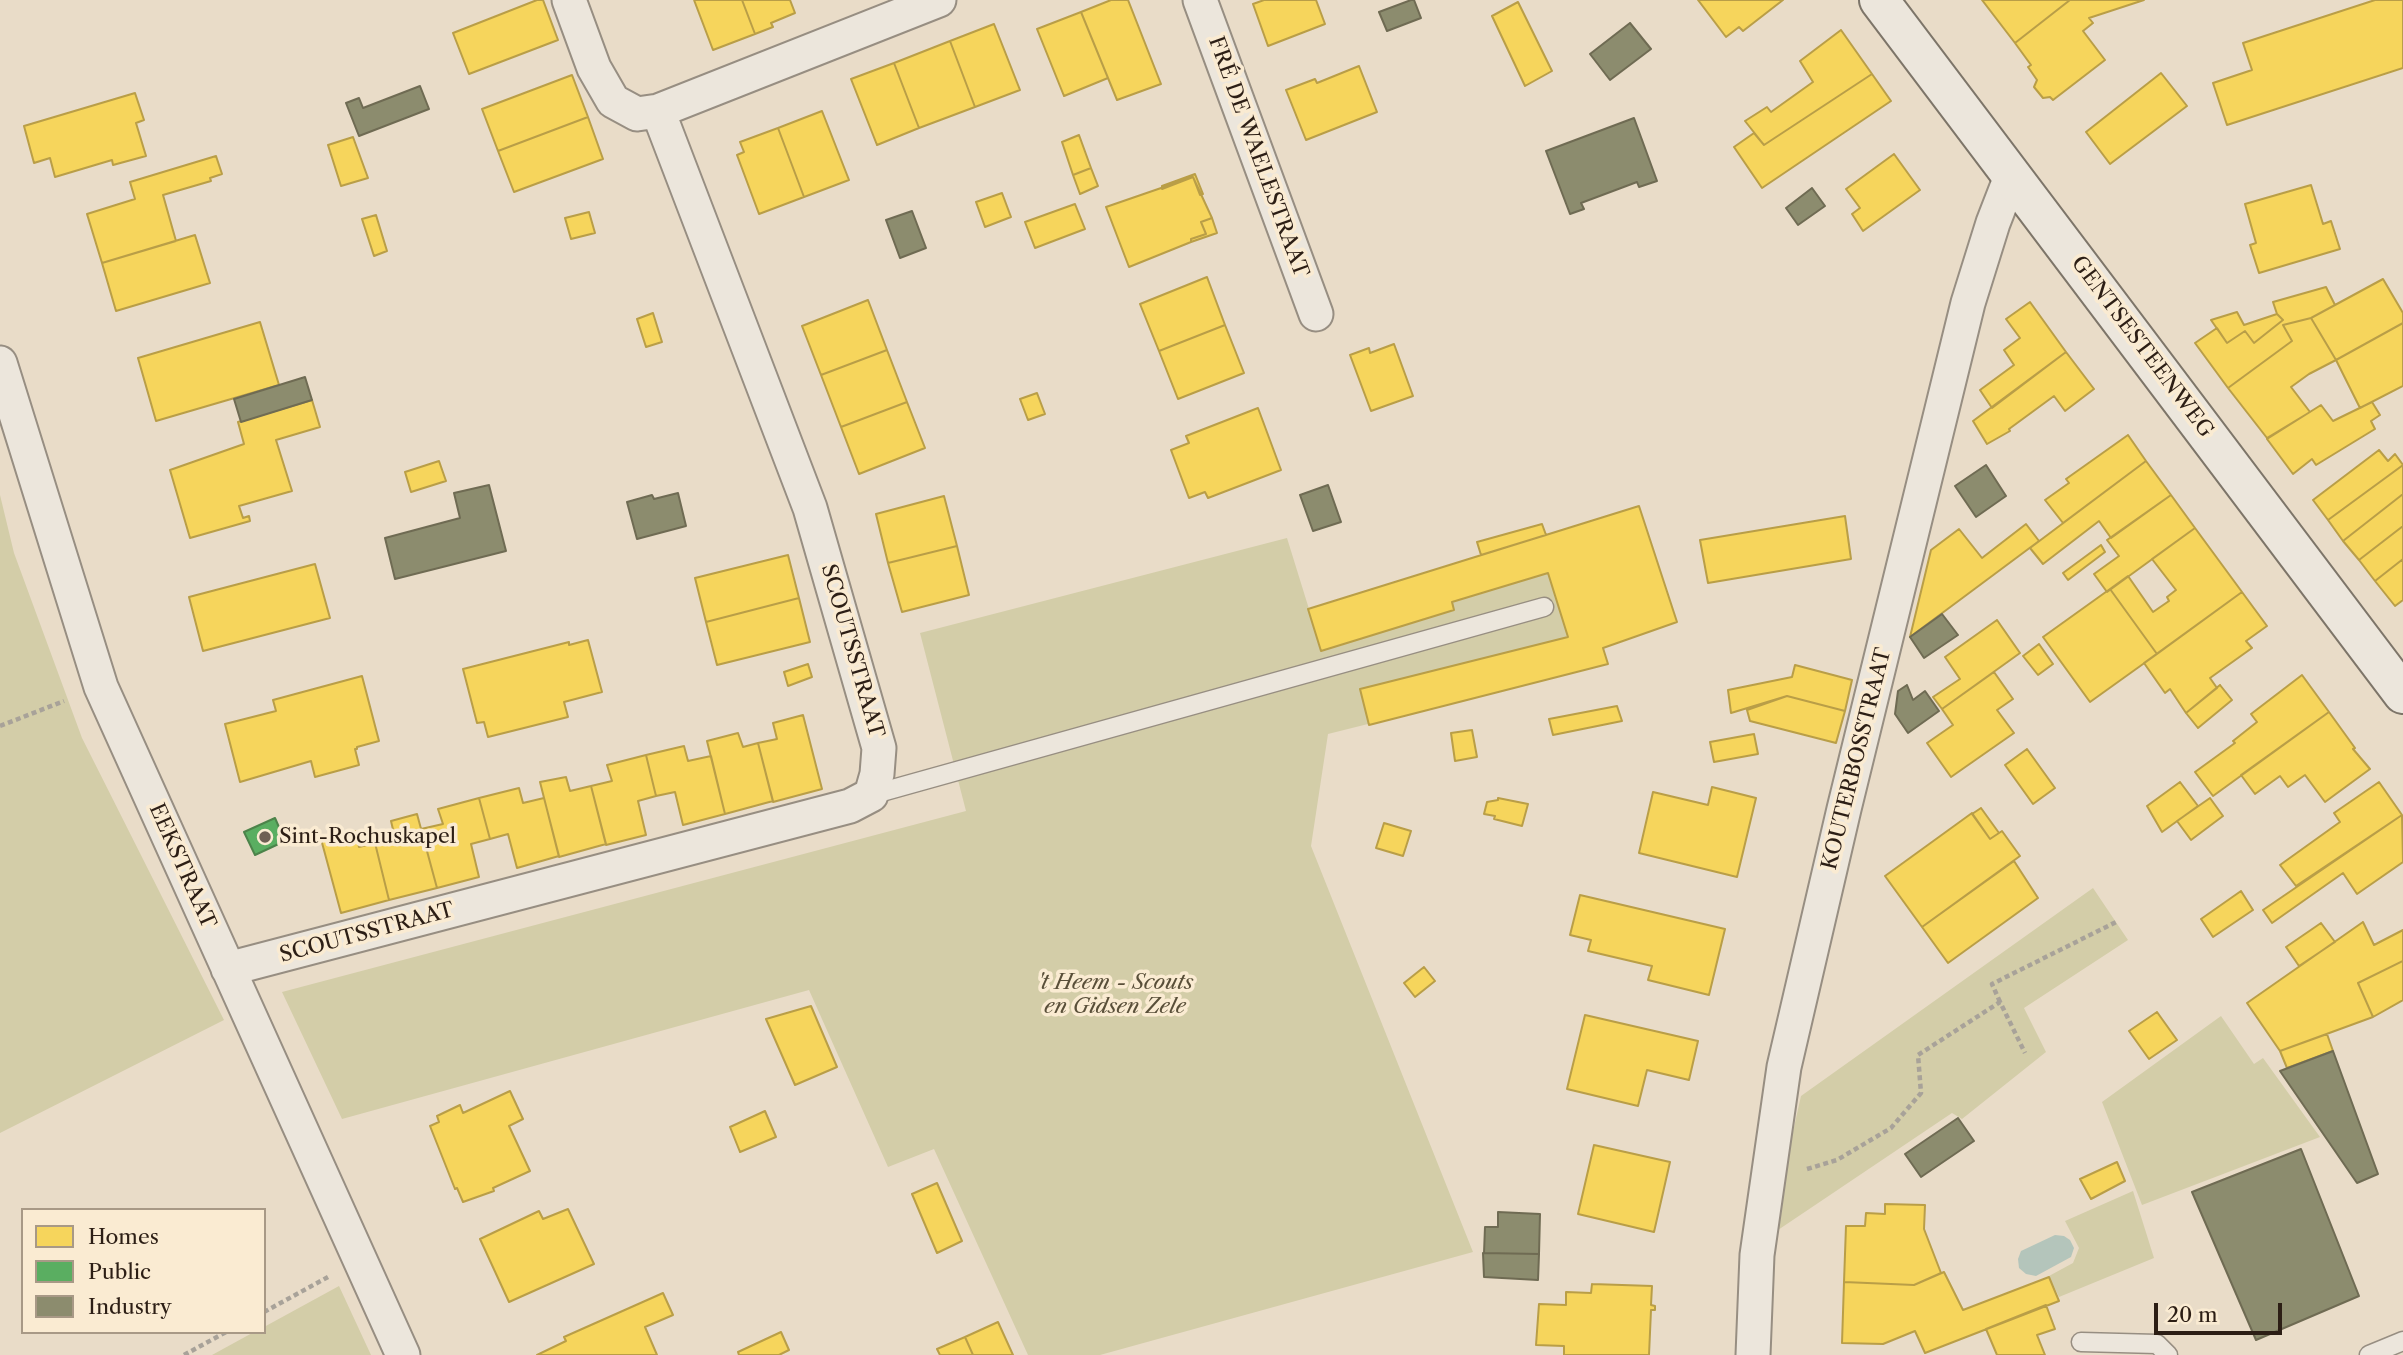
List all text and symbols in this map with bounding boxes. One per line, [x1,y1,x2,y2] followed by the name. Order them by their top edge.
[1203,33,1313,281] street label: FRÉ DE WAELESTRAAT
[2066,251,2218,443] street label: GENTSESTEENWEG
[815,561,889,741] street label: SCOUTSSTRAAT
[1817,645,1897,873] street label: KOUTERBOSSTRAAT
[143,800,221,932] street label: EEKSTRAAT
[279,824,456,850] place label: Sint-Rochuskapel
[257,829,273,845] marker: Sint-Rochuskapel
[277,898,457,968] street label: SCOUTSSTRAAT
[1037,970,1193,1020] park label: 't Heem - Scouts en Gidsen Zele
[21,1208,266,1334] legend
[88,1224,159,1249] text: Homes
[88,1259,151,1284] text: Public
[2158,1288,2286,1332] scale bar
[88,1294,172,1319] text: Industry
[2167,1302,2218,1327] text: 20 m

